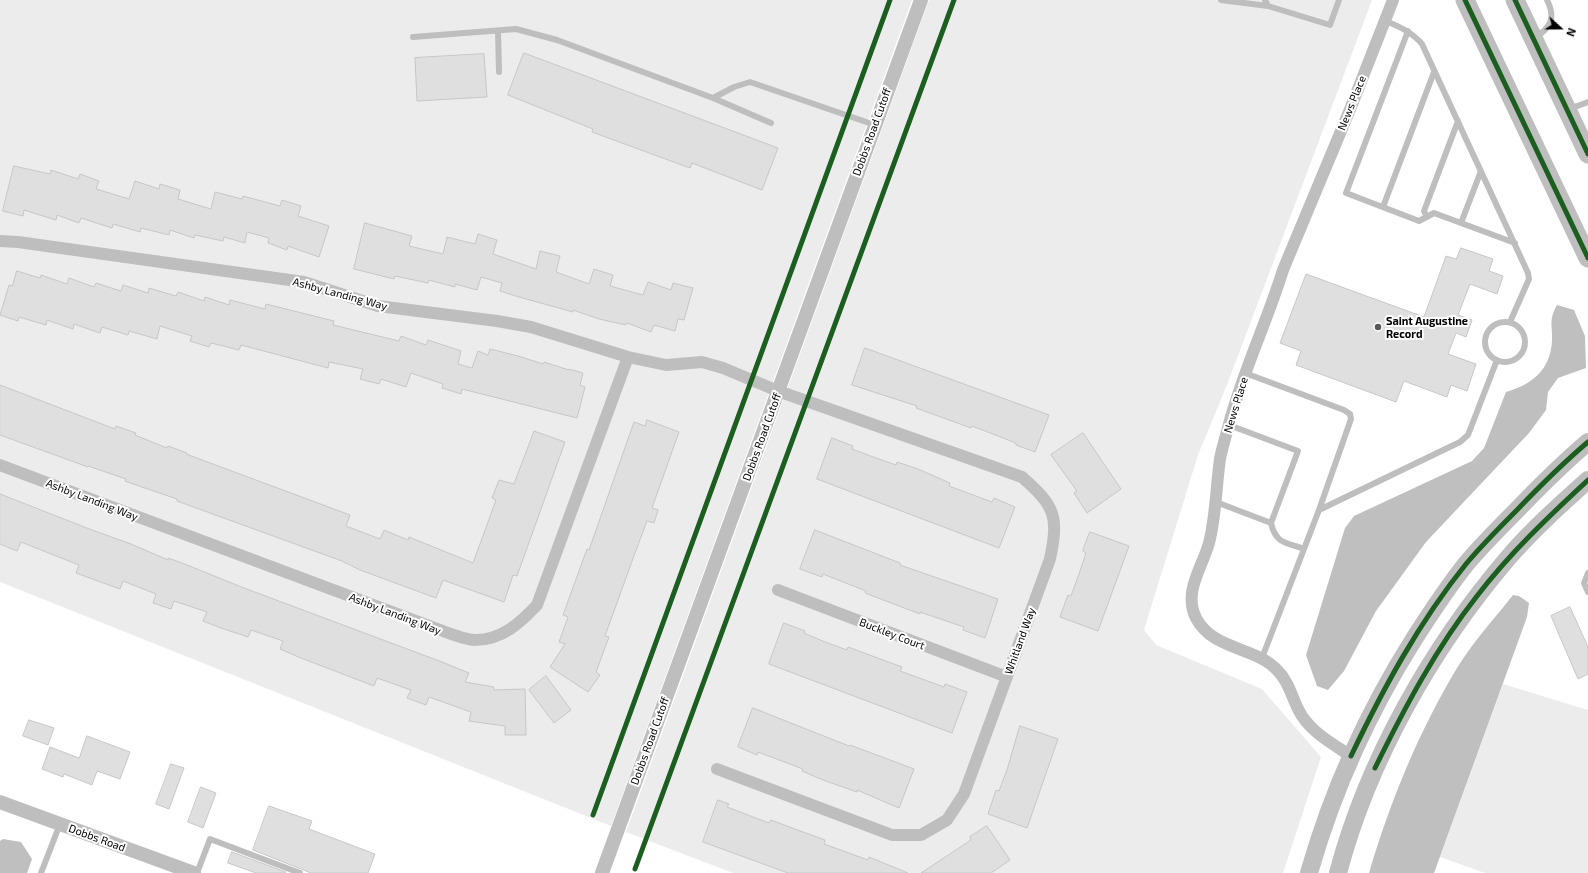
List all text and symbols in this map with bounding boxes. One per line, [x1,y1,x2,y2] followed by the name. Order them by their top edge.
[1540,8,1580,48] north arrow
[1564,26,1579,39] text: N
[1335,74,1369,132] street label: News Place
[850,86,894,178] street label: Dobbs Road Cutoff
[291,275,389,313] street label: Ashby Landing Way
[1386,314,1468,340] place label: Saint Augustine Record
[1373,322,1383,332] marker: Saint Augustine Record
[1221,375,1251,435] street label: News Place
[740,391,784,483] street label: Dobbs Road Cutoff
[44,476,140,524] street label: Ashby Landing Way
[347,590,443,638] street label: Ashby Landing Way
[1002,606,1038,676] street label: Whitland Way
[857,615,927,653] street label: Buckley Court
[628,695,672,787] street label: Dobbs Road Cutoff
[67,822,127,854] street label: Dobbs Road

